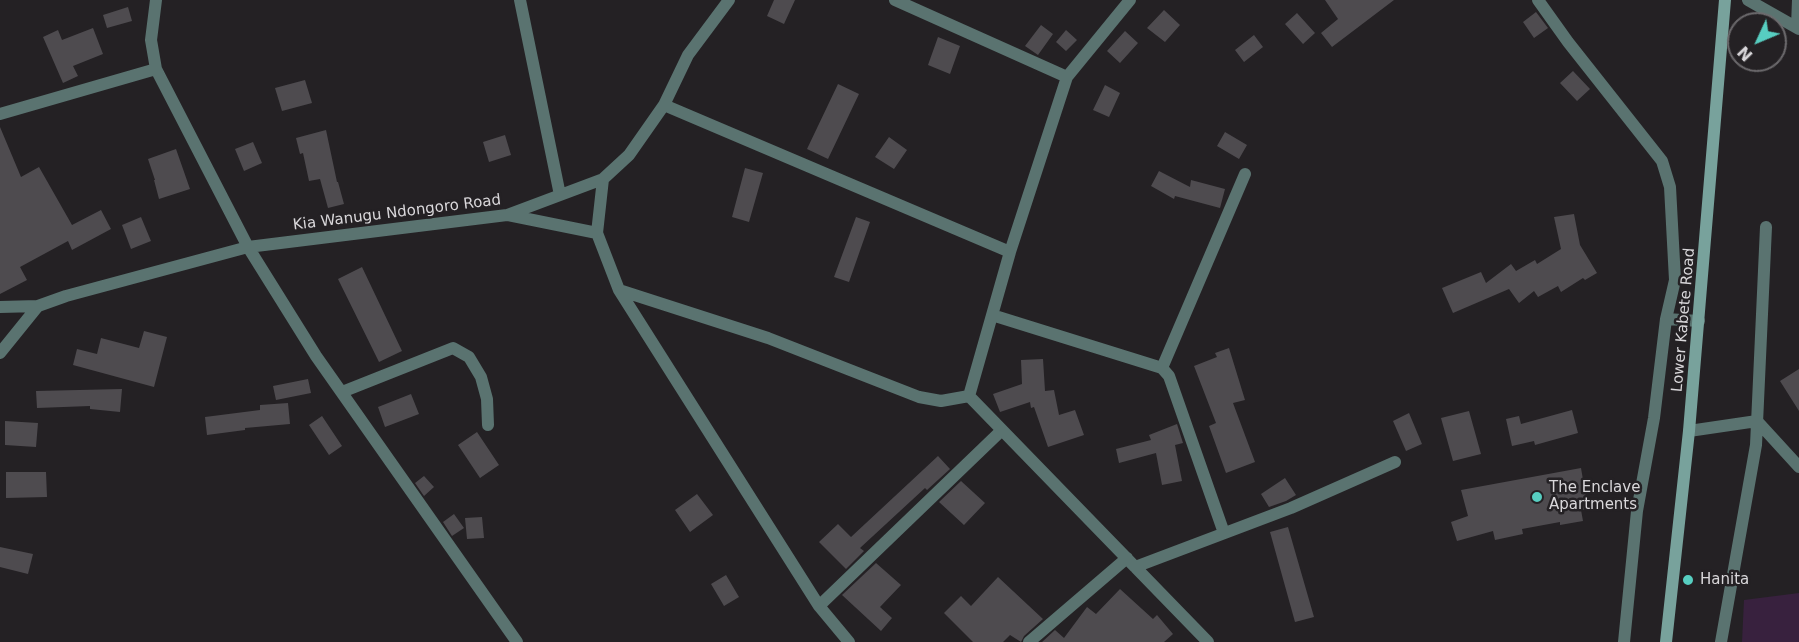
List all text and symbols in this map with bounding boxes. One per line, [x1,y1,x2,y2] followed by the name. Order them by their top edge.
[1727,12,1787,72] north arrow
[1734,42,1757,65] text: N
[292,191,502,235] street label: Kia Wanugu Ndongoro Road
[1669,247,1699,393] street label: Lower Kabete Road
[1549,479,1640,514] place label: The Enclave Apartments
[1530,490,1544,504] marker: The Enclave Apartments
[1700,571,1749,589] place label: Hanita
[1681,573,1695,587] marker: Hanita

